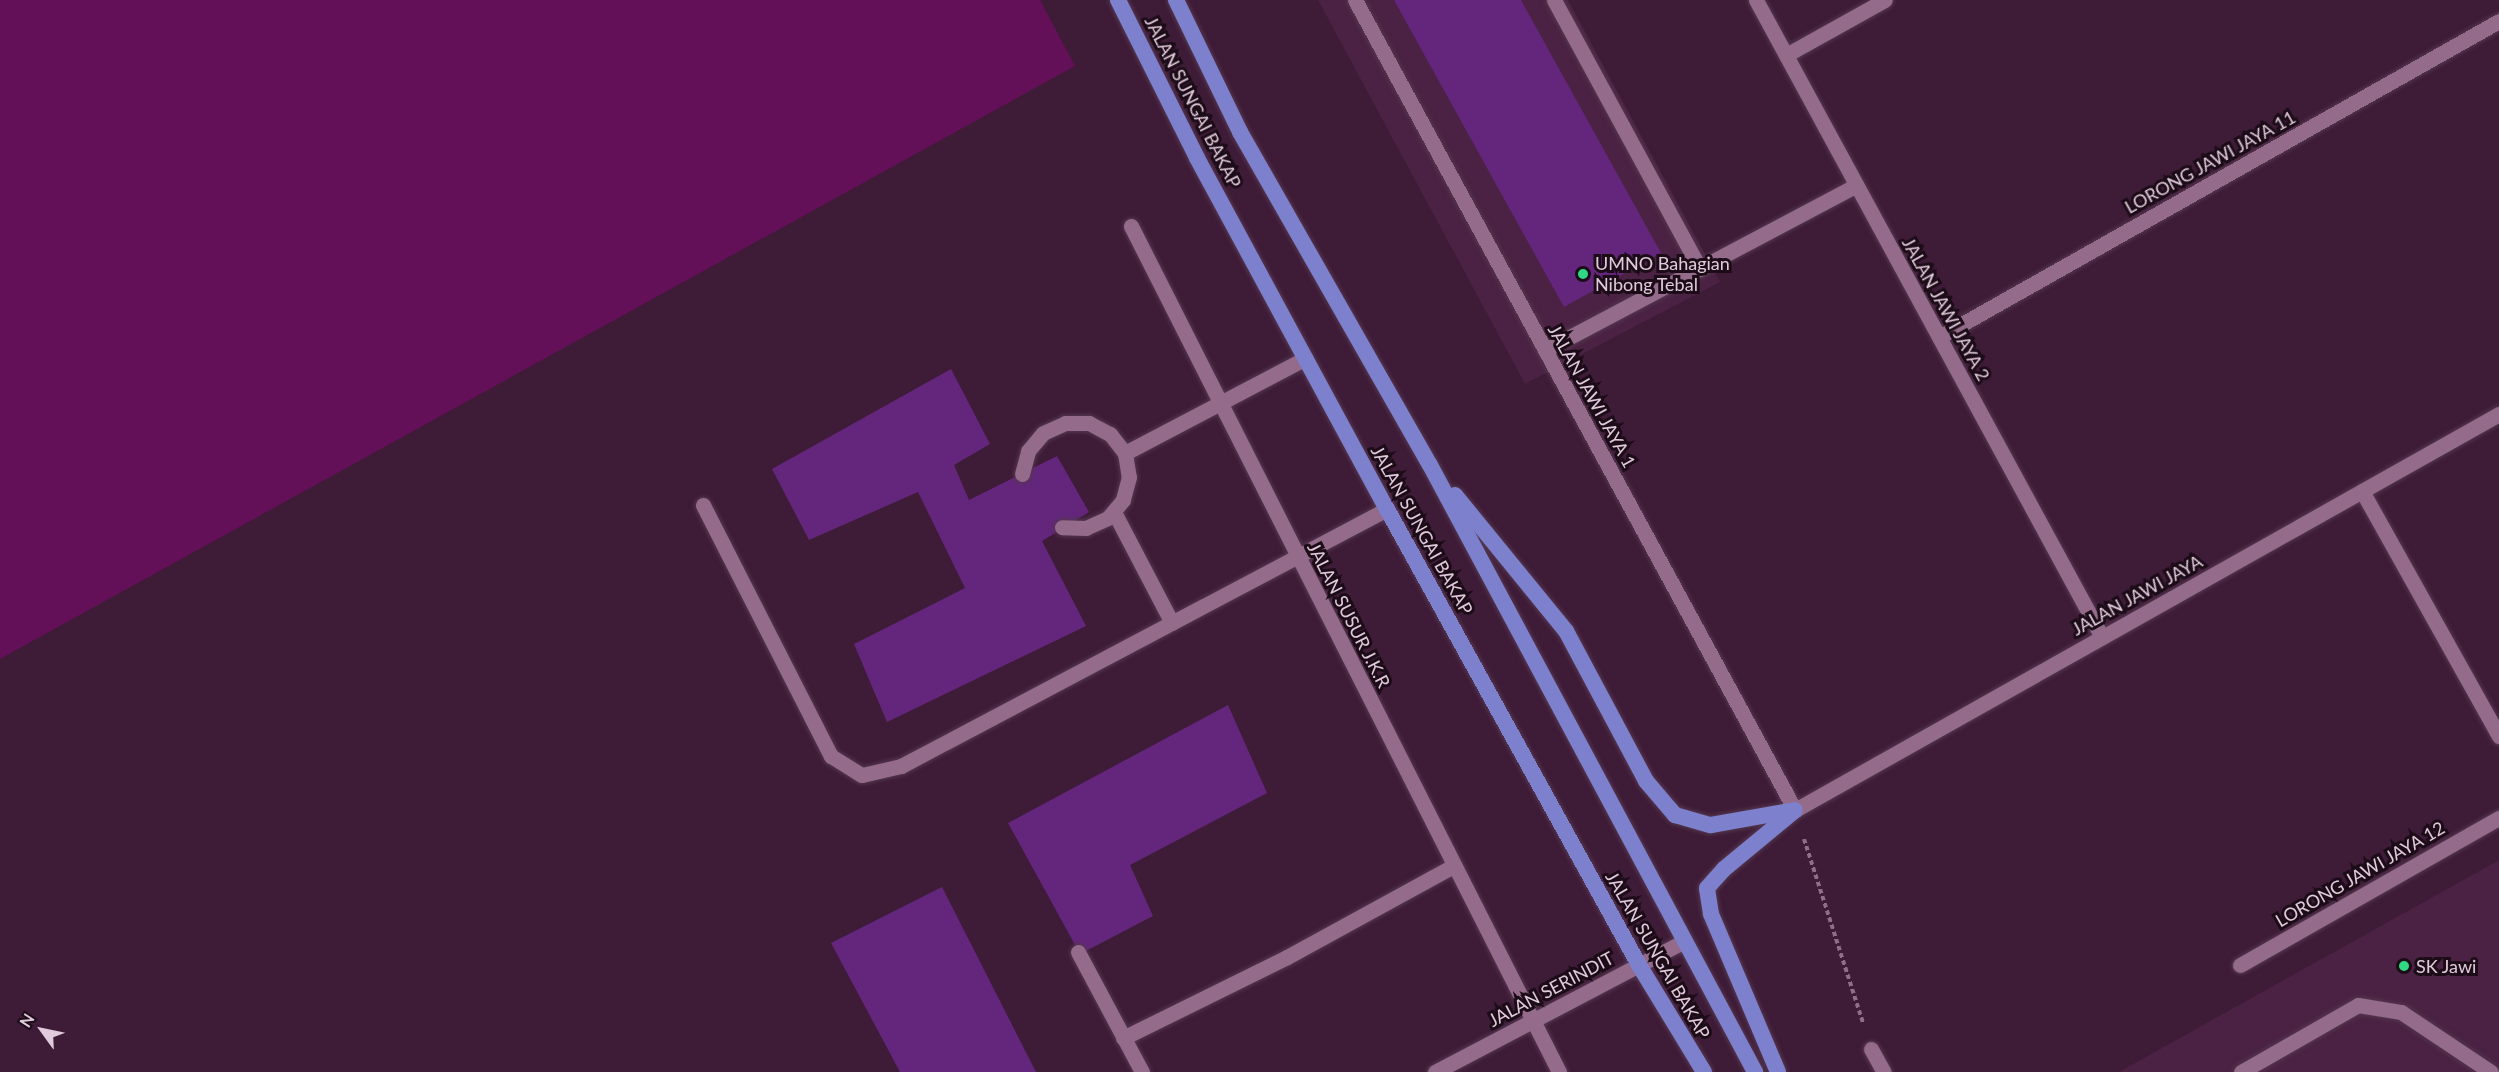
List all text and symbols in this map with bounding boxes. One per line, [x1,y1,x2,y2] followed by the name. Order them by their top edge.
[1140,13,1246,191] street label: JALAN SUNGAI BAKAP
[2120,106,2300,218] street label: LORONG JAWI JAYA 11
[1897,233,1995,385] street label: JALAN JAWI JAYA 2
[1595,253,1730,296] place label: UMNO Bahagian Nibong Tebal
[1576,267,1590,281] marker: UMNO Bahagian Nibong Tebal
[1543,320,1641,472] street label: JALAN JAWI JAYA 1
[1367,442,1477,618] street label: JALAN SUNGAI BAKAP
[1303,539,1395,691] street label: JALAN SUSUR J.K.R
[2067,550,2207,640] street label: JALAN JAWI JAYA
[2271,816,2449,932] street label: LORONG JAWI JAYA 12
[1601,868,1715,1042] street label: JALAN SUNGAI BAKAP
[1485,947,1617,1031] street label: JALAN SERINDIT
[2416,955,2477,977] place label: SK Jawi
[2397,959,2411,973] marker: SK Jawi
[12,1000,72,1060] north arrow
[15,1010,38,1030] text: N

